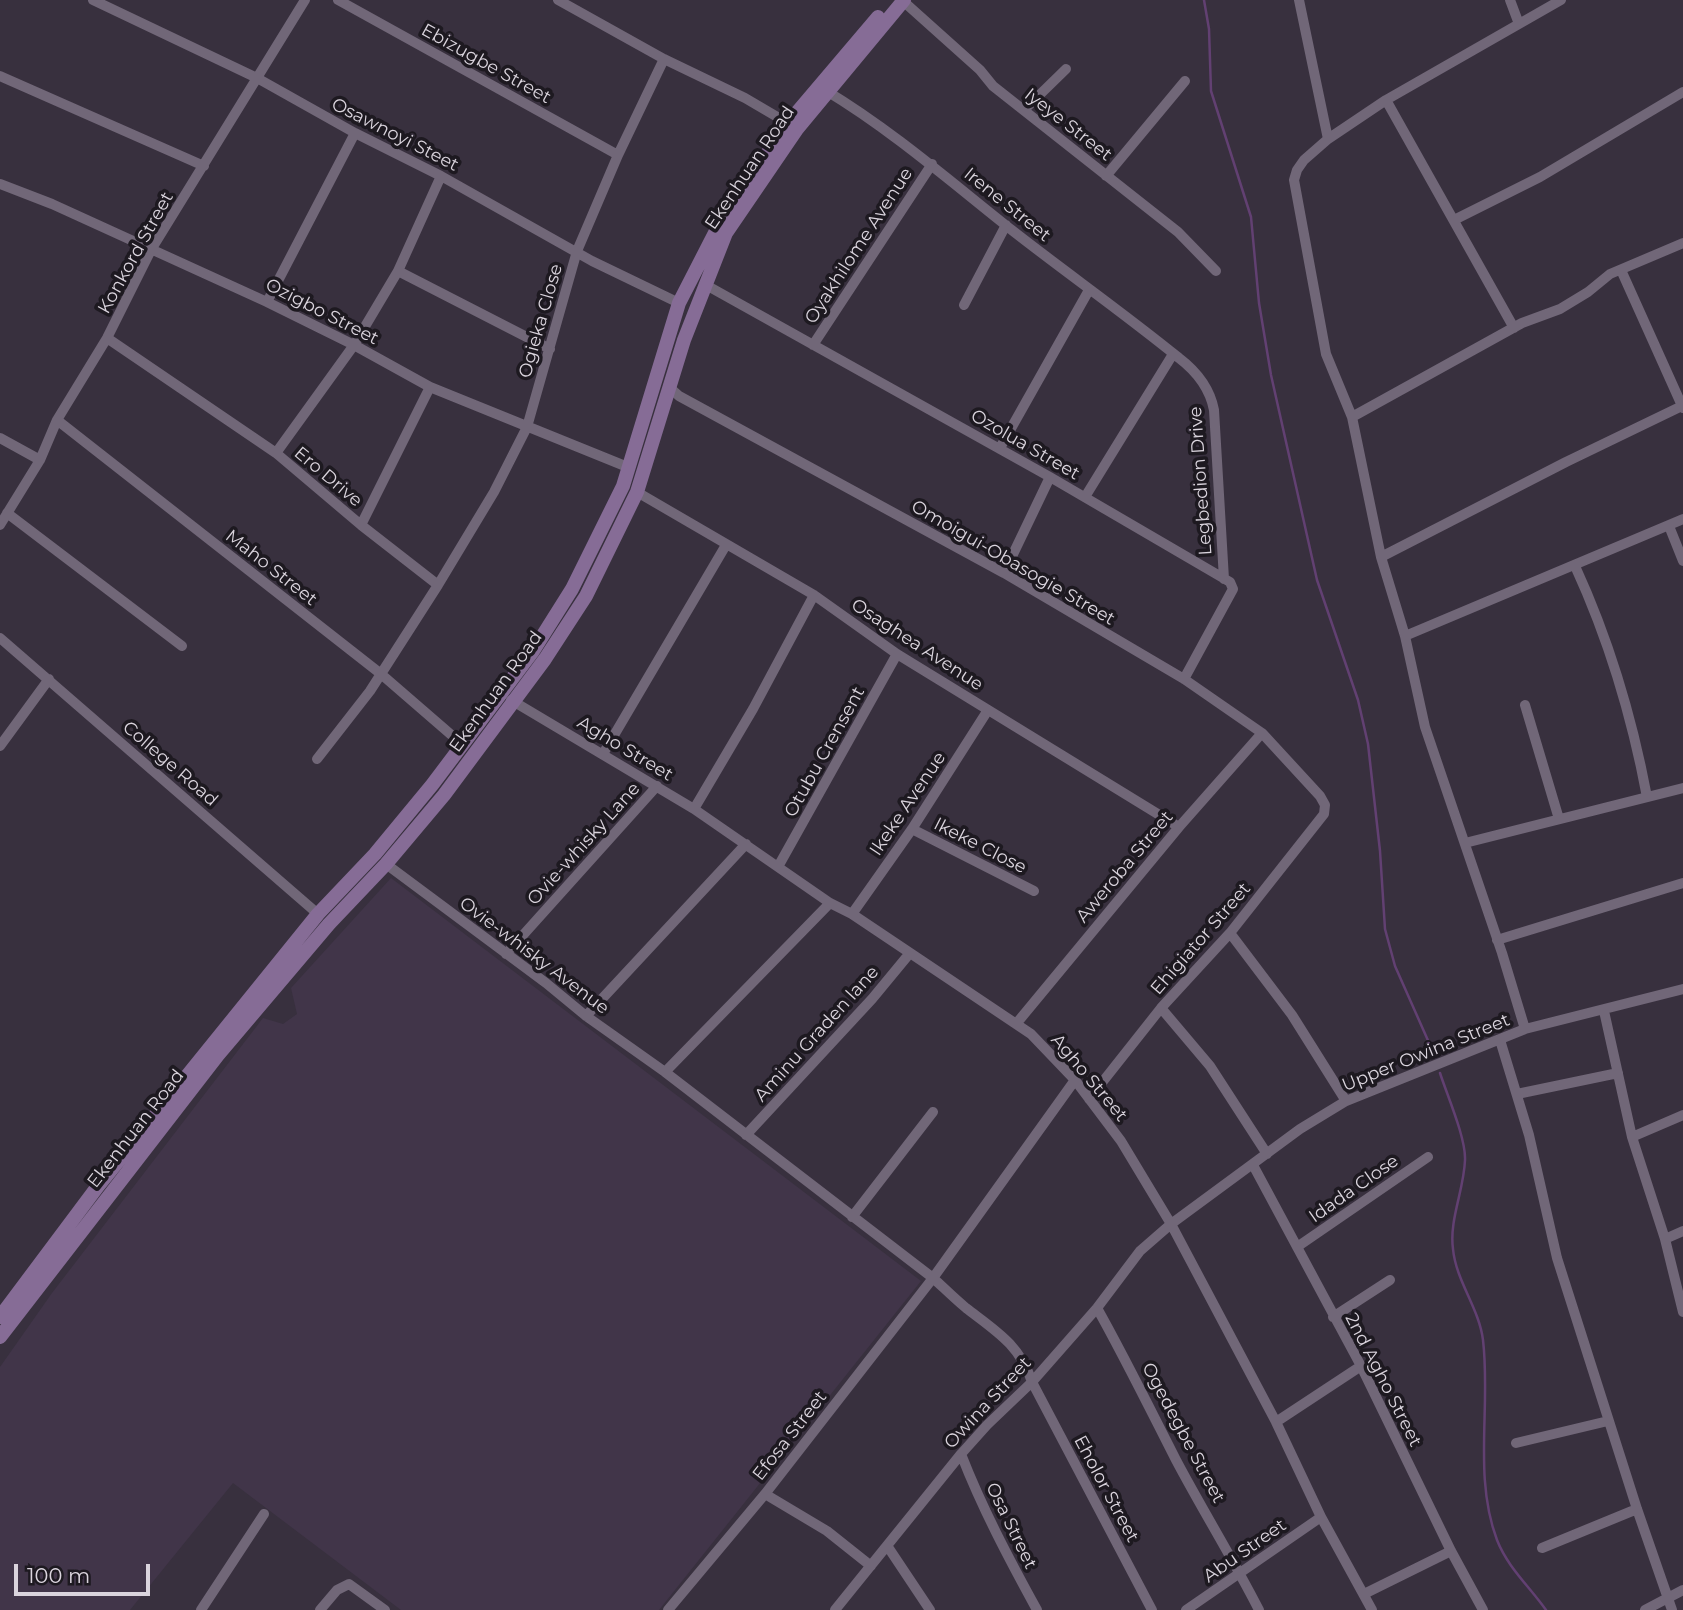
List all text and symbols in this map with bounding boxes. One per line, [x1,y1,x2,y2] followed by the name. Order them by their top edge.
[417,19,555,109] street label: Ebizugbe Street
[1020,84,1116,166] street label: Iyeye Street
[328,94,462,176] street label: Osawnoyi Steet
[701,102,799,234] street label: Ekenhuan Road
[959,163,1055,247] street label: Irene Street
[800,164,918,328] street label: Oyakhilome Avenue
[94,188,178,318] street label: Konkord Street
[514,261,568,381] street label: Ogieka Close
[262,274,382,350] street label: Ozigbo Street
[967,405,1083,485] street label: Ozolua Street
[1185,406,1217,556] street label: Legbedion Drive
[290,442,366,512] street label: Ero Drive
[907,496,1119,630] street label: Omoigui-Obasogie Street
[221,526,321,610] street label: Maho Street
[847,594,987,696] street label: Osaghea Avenue
[445,627,547,757] street label: Ekenhuan Road
[780,683,870,821] street label: Otubu Crensent
[573,712,677,786] street label: Agho Street
[118,717,222,811] street label: College Road
[865,748,951,860] street label: Ikeke Avenue
[523,778,645,910] street label: Ovie-whisky Lane
[1072,807,1178,927] street label: Aweroba Street
[930,813,1030,879] street label: Ikeke Close
[1146,879,1256,999] street label: Ehigiator Street
[455,893,613,1019] street label: Ovie-whisky Avenue
[750,962,884,1106] street label: Aminu Graden lane
[1339,1009,1513,1097] street label: Upper Owina Street
[1046,1030,1132,1126] street label: Agho Street
[83,1065,189,1193] street label: Ekenhuan Road
[1305,1150,1403,1228] street label: Idada Close
[1340,1310,1426,1450] street label: 2nd Agho Street
[940,1353,1036,1453] street label: Owina Street
[1137,1359,1229,1507] street label: Ogedegbe Street
[748,1387,832,1485] street label: Efosa Street
[1069,1432,1143,1546] street label: Eholor Street
[981,1479,1041,1573] street label: Osa Street
[1199,1515,1291,1587] street label: Abu Street
[18,1550,154,1594] scale bar
[27,1563,90,1588] text: 100 m

